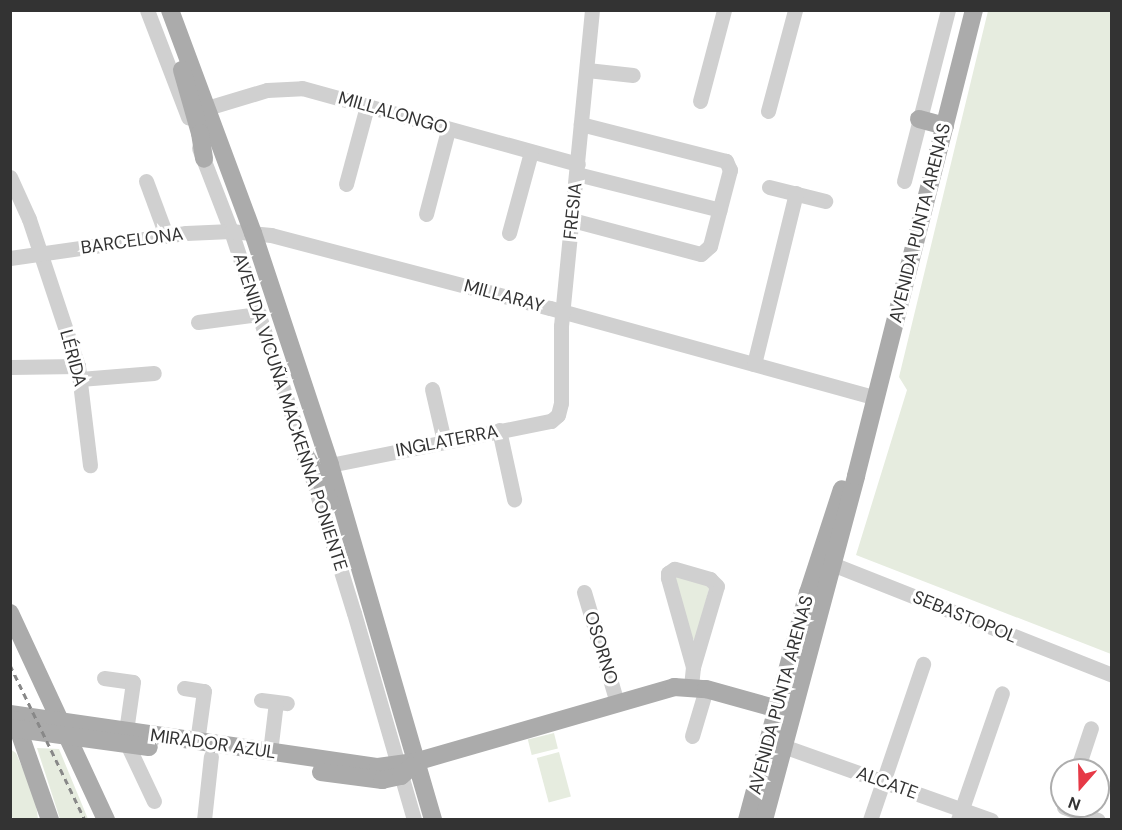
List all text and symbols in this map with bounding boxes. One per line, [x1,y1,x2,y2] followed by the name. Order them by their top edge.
[336,87,450,139] street label: MILLALONGO
[885,121,955,325] street label: AVENIDA PUNTA ARENAS
[559,181,587,241] street label: FRESIA
[80,223,184,259] street label: BARCELONA
[228,250,352,574] street label: AVENIDA VICUÑA MACKENNA PONIENTE
[462,275,546,317] street label: MILLARAY
[55,327,91,389] street label: LÉRIDA
[394,420,500,462] street label: INGLATERRA
[910,586,1020,648] street label: SEBASTOPOL
[744,593,818,797] street label: AVENIDA PUNTA ARENAS
[580,609,622,687] street label: OSORNO
[149,724,277,764] street label: MIRADOR AZUL
[1050,758,1110,818] north arrow
[853,762,921,804] street label: ALCATE
[1065,792,1083,815] text: N

